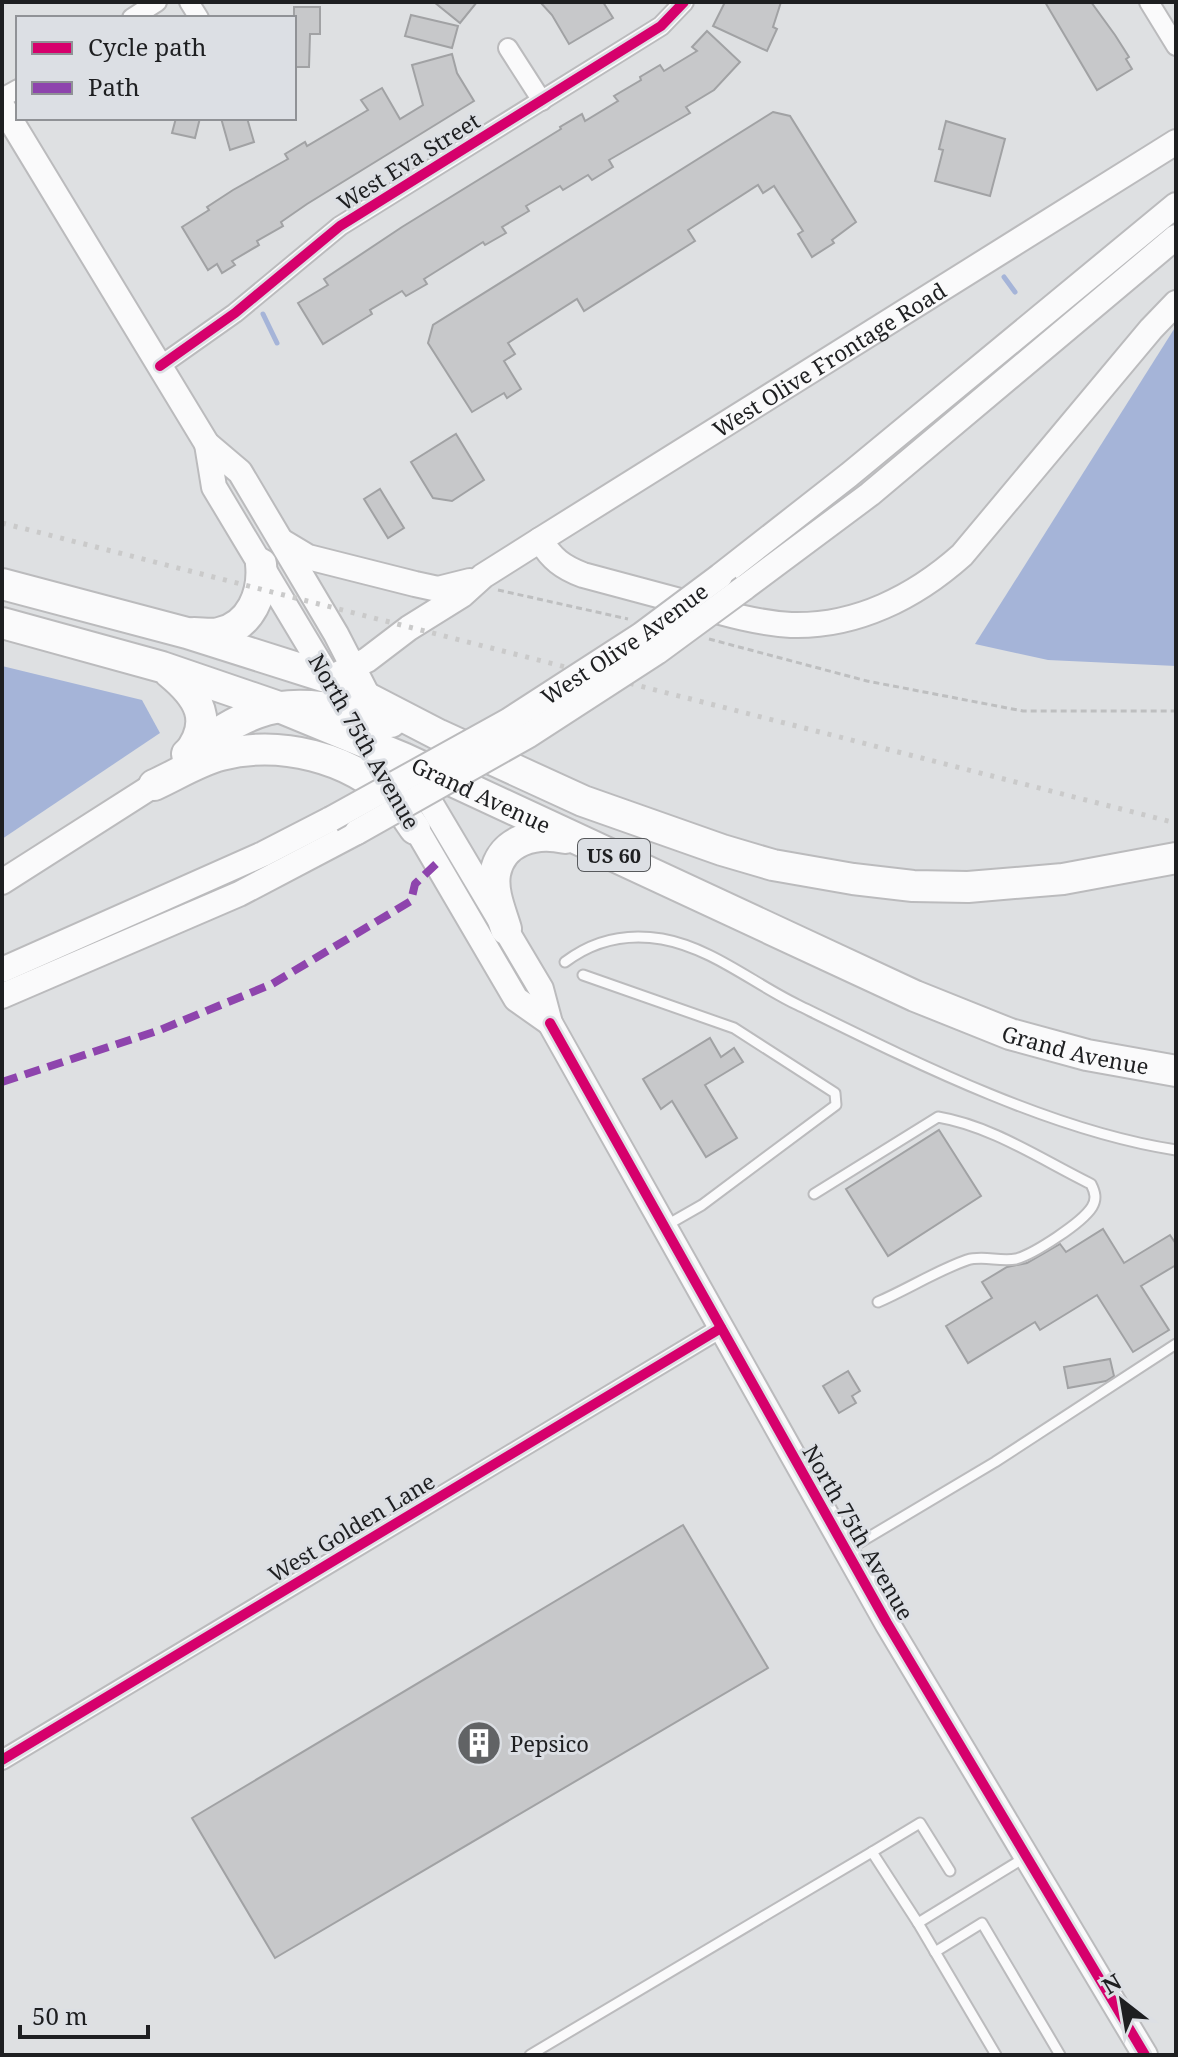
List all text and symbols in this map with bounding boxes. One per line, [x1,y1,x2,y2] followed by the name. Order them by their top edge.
[16,16,296,120] legend
[88,30,207,63] text: Cycle path
[88,70,140,103] text: Path
[331,105,485,217] street label: West Eva Street
[706,275,952,444] street label: West Olive Frontage Road
[535,576,714,711] street label: West Olive Avenue
[303,648,427,834] street label: North 75th Avenue
[407,749,556,840] street label: Grand Avenue
[578,839,650,871] road number: US 60
[999,1018,1151,1081] street label: Grand Avenue
[797,1439,921,1625] street label: North 75th Avenue
[262,1465,440,1589] street label: West Golden Lane
[455,1719,503,1767] building icon: Pepsico
[510,1728,589,1758] place label: Pepsico
[1082,1961,1162,2041] north arrow
[1096,1966,1126,2000] text: N
[20,1989,148,2039] scale bar
[32,1999,88,2032] text: 50 m

